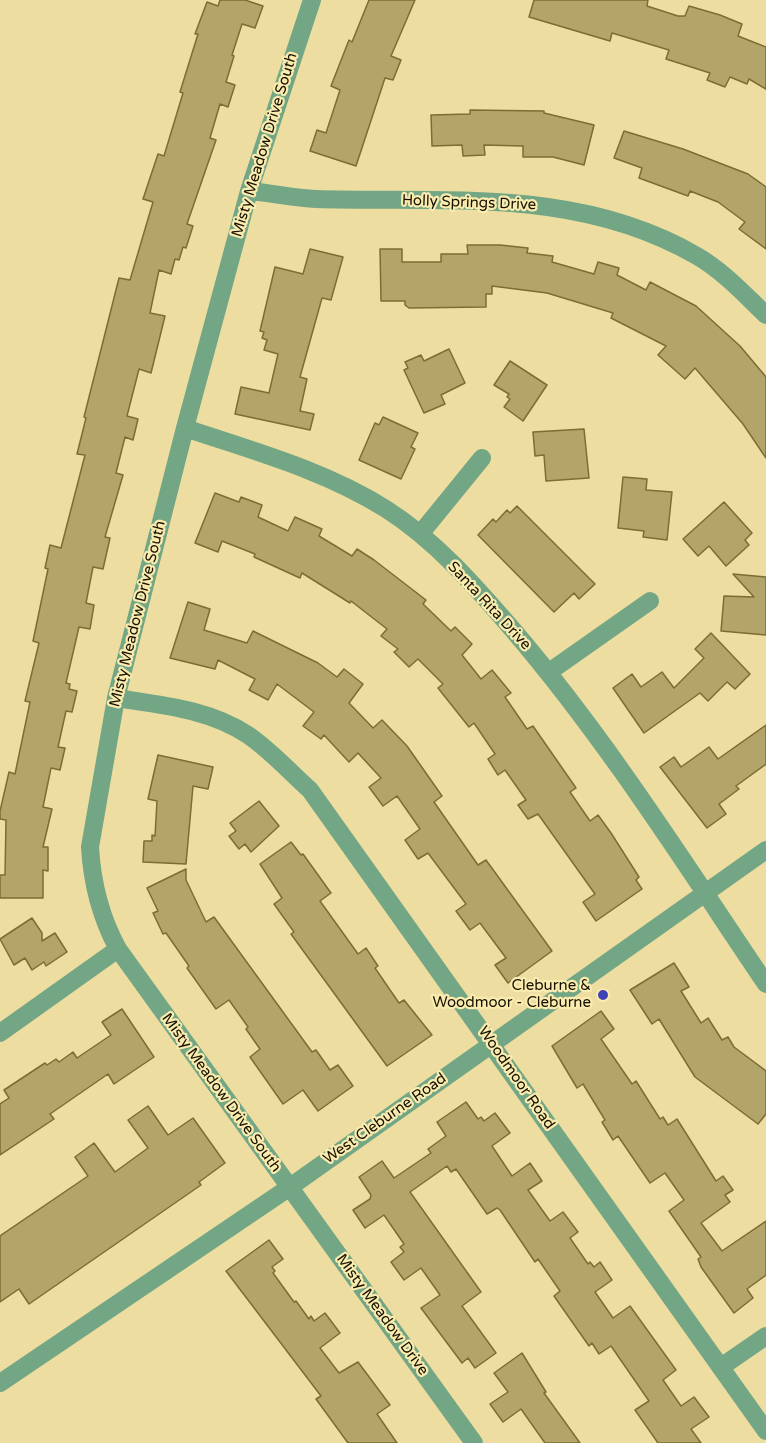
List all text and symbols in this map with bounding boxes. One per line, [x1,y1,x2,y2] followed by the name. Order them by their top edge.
[228,51,302,239] street label: Misty Meadow Drive South
[402,192,536,214] street label: Holly Springs Drive
[106,519,170,709] street label: Misty Meadow Drive South
[444,558,534,654] street label: Santa Rita Drive
[433,977,591,1012] place label: Cleburne & Woodmoor - Cleburne
[596,988,610,1002] marker: Cleburne & Woodmoor - Cleburne
[157,1010,285,1176] street label: Misty Meadow Drive South
[474,1023,558,1133] street label: Woodmoor Road
[320,1070,450,1168] street label: West Cleburne Road
[332,1251,432,1379] street label: Misty Meadow Drive

